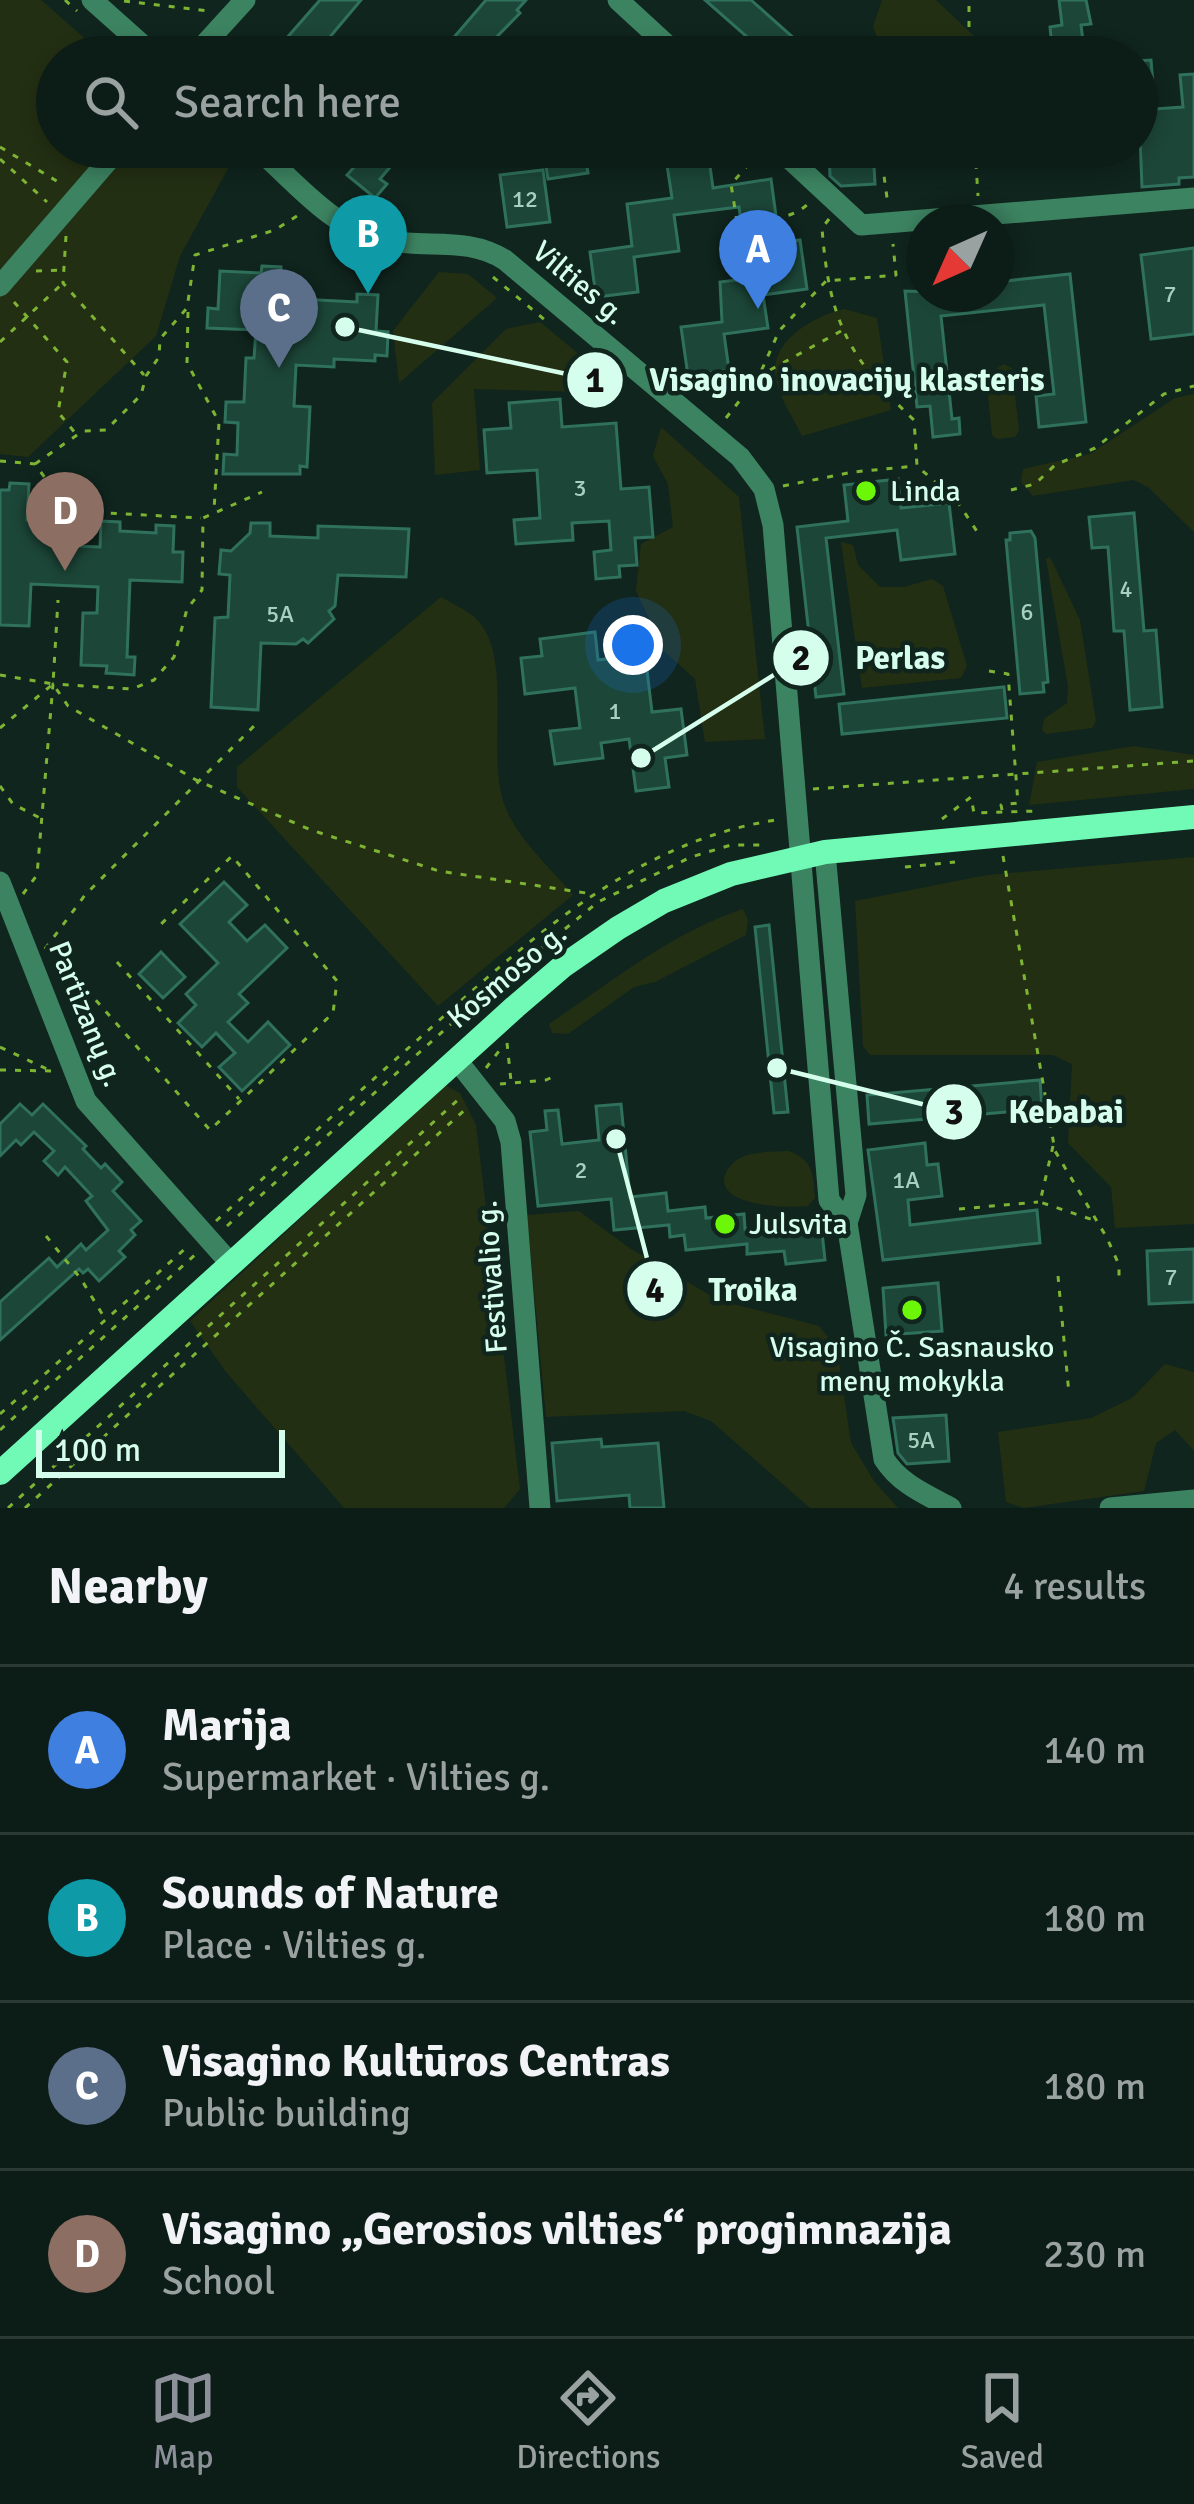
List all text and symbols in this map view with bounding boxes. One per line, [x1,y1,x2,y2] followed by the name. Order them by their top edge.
[36,36,1158,168] search box
[78,69,144,135] icon: search
[174,75,401,130] text: Search here
[512,184,538,214] house number: 12
[329,195,407,294] pin: B
[906,204,1014,312] north arrow
[719,210,797,309] pin: A
[525,233,633,333] street label: Vilties g.
[240,269,318,368] pin: C
[1164,279,1176,309] house number: 7
[565,345,1068,414] callout: Visagino inovacijų klasteris
[585,358,605,403] text: 1
[649,360,1045,401] text: Visagino inovacijų klasteris
[26,472,104,571] pin: D
[574,473,586,503] house number: 3
[890,473,961,510] place label: Linda
[853,478,879,504] marker: Linda
[1120,574,1133,604] house number: 4
[1021,597,1033,627] house number: 6
[266,599,294,629] house number: 5A
[603,615,663,675] your location
[771,623,969,692] callout: Perlas
[791,636,811,681] text: 2
[855,638,945,679] text: Perlas
[609,696,621,726] house number: 1
[440,915,574,1037] street label: Kosmoso g.
[40,936,132,1092] street label: Partizanų g.
[924,1077,1147,1146] callout: Kebabai
[944,1090,964,1135] text: 3
[1008,1092,1124,1133] text: Kebabai
[575,1155,587,1185] house number: 2
[892,1165,920,1195] house number: 1A
[468,1199,516,1355] street label: Festivalio g.
[749,1206,848,1243] place label: Julsvita
[712,1211,738,1237] marker: Julsvita
[625,1255,822,1324] callout: Troika
[1165,1262,1177,1292] house number: 7
[645,1268,665,1313] text: 4
[708,1270,798,1311] text: Troika
[899,1297,925,1323] marker: Visagino Č. Sasnausko menų mokykla
[770,1329,1054,1400] place label: Visagino Č. Sasnausko menų mokykla
[36,1424,285,1477] scale bar
[907,1425,935,1455] house number: 5A
[54,1430,141,1471] text: 100 m
[48,1555,208,1618] text: Nearby
[1003,1562,1146,1610] text: 4 results
[162,1698,292,1753] text: Marija
[75,1726,99,1774] text: A
[1043,1726,1146,1774] text: 140 m
[162,1753,550,1801] text: Supermarket · Vilties g.
[162,1866,499,1921] text: Sounds of Nature
[75,1894,99,1942] text: B
[1043,1894,1146,1942] text: 180 m
[162,1921,426,1969] text: Place · Vilties g.
[162,2034,670,2089] text: Visagino Kultūros Centras
[75,2062,99,2110] text: C
[1043,2062,1146,2110] text: 180 m
[162,2089,411,2137] text: Public building
[162,2202,952,2257] text: Visagino „Gerosios vilties“ progimnazija
[74,2230,100,2278] text: D
[1043,2230,1146,2278] text: 230 m
[162,2257,275,2305] text: School
[150,2365,216,2478] tab: Map
[516,2365,661,2478] tab: Directions
[961,2365,1044,2478] tab: Saved

